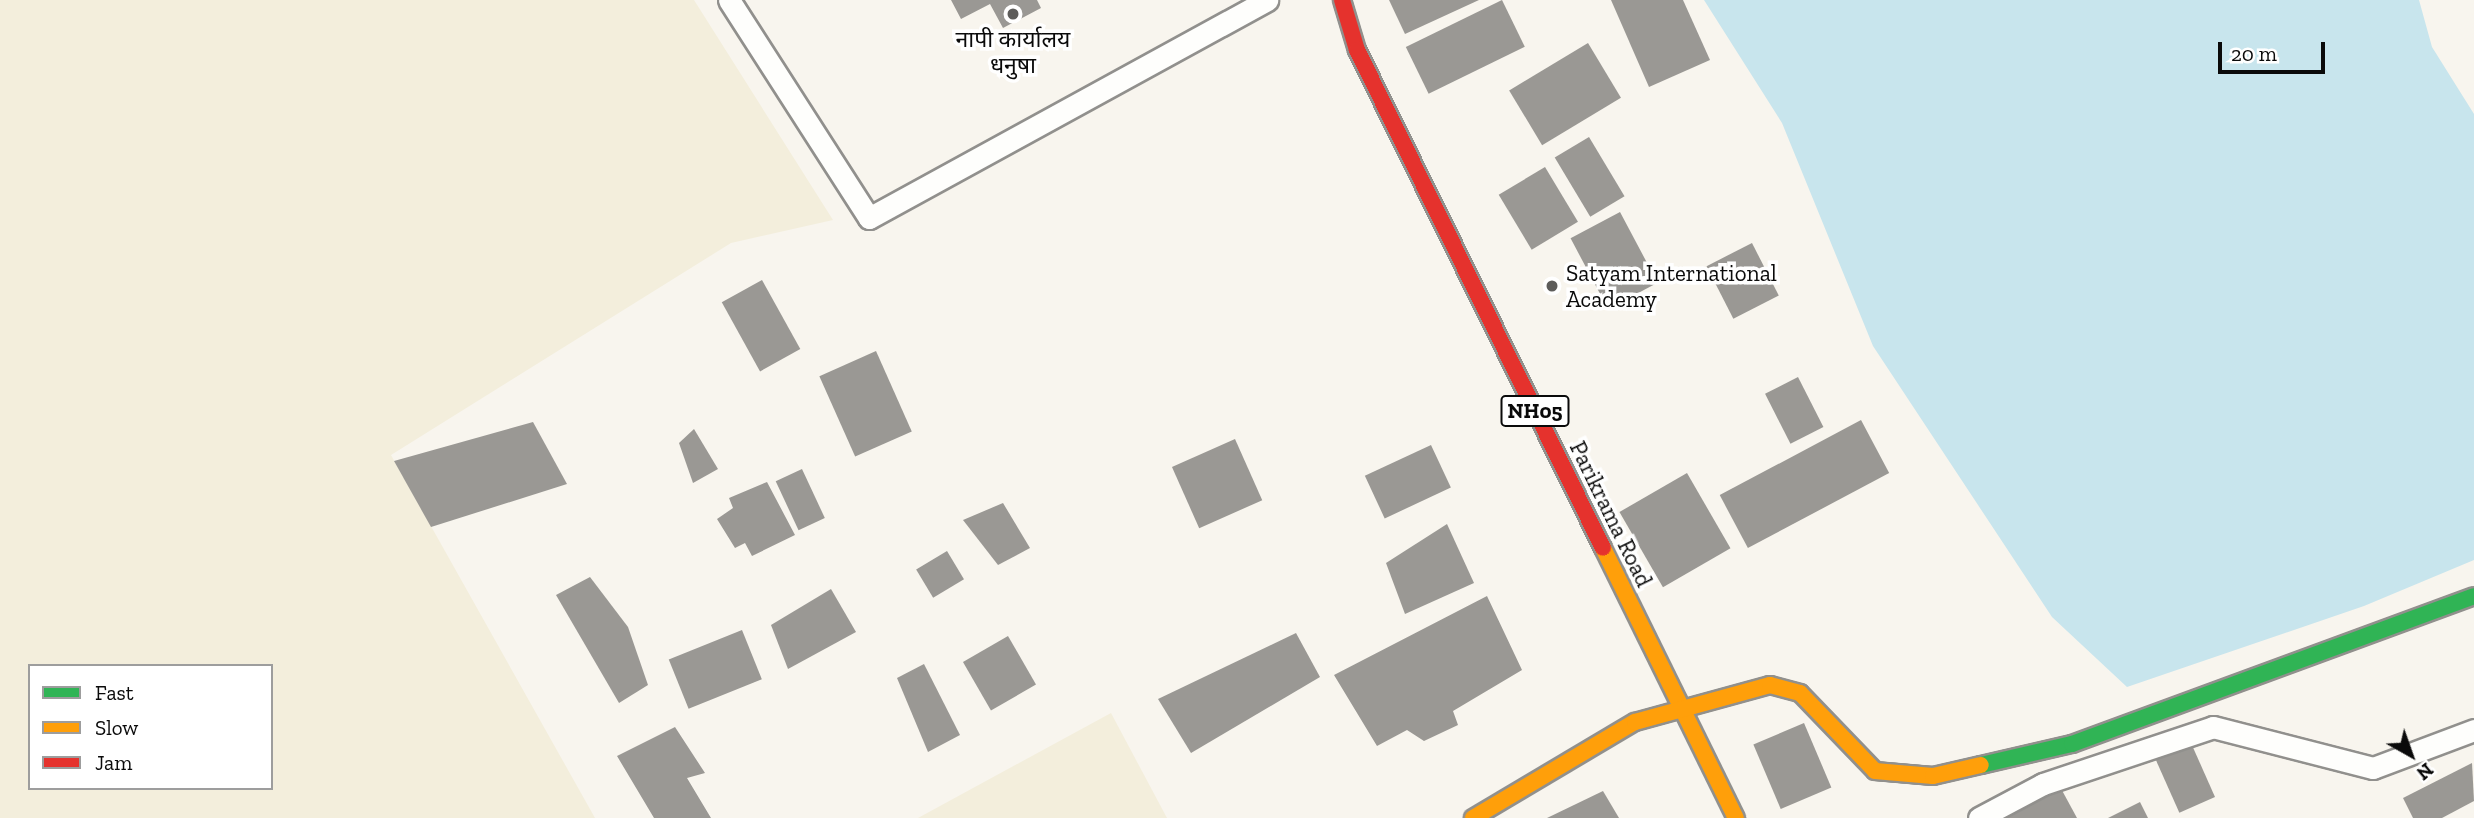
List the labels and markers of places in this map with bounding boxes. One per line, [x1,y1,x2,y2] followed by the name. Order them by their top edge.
[1005,6,1021,22] marker: नापी कार्यालय धनुषा
[956,25,1070,79] place label: नापी कार्यालय धनुषा
[1566,259,1777,313] place label: Satyam International Academy
[1544,278,1560,294] marker: Satyam International Academy

